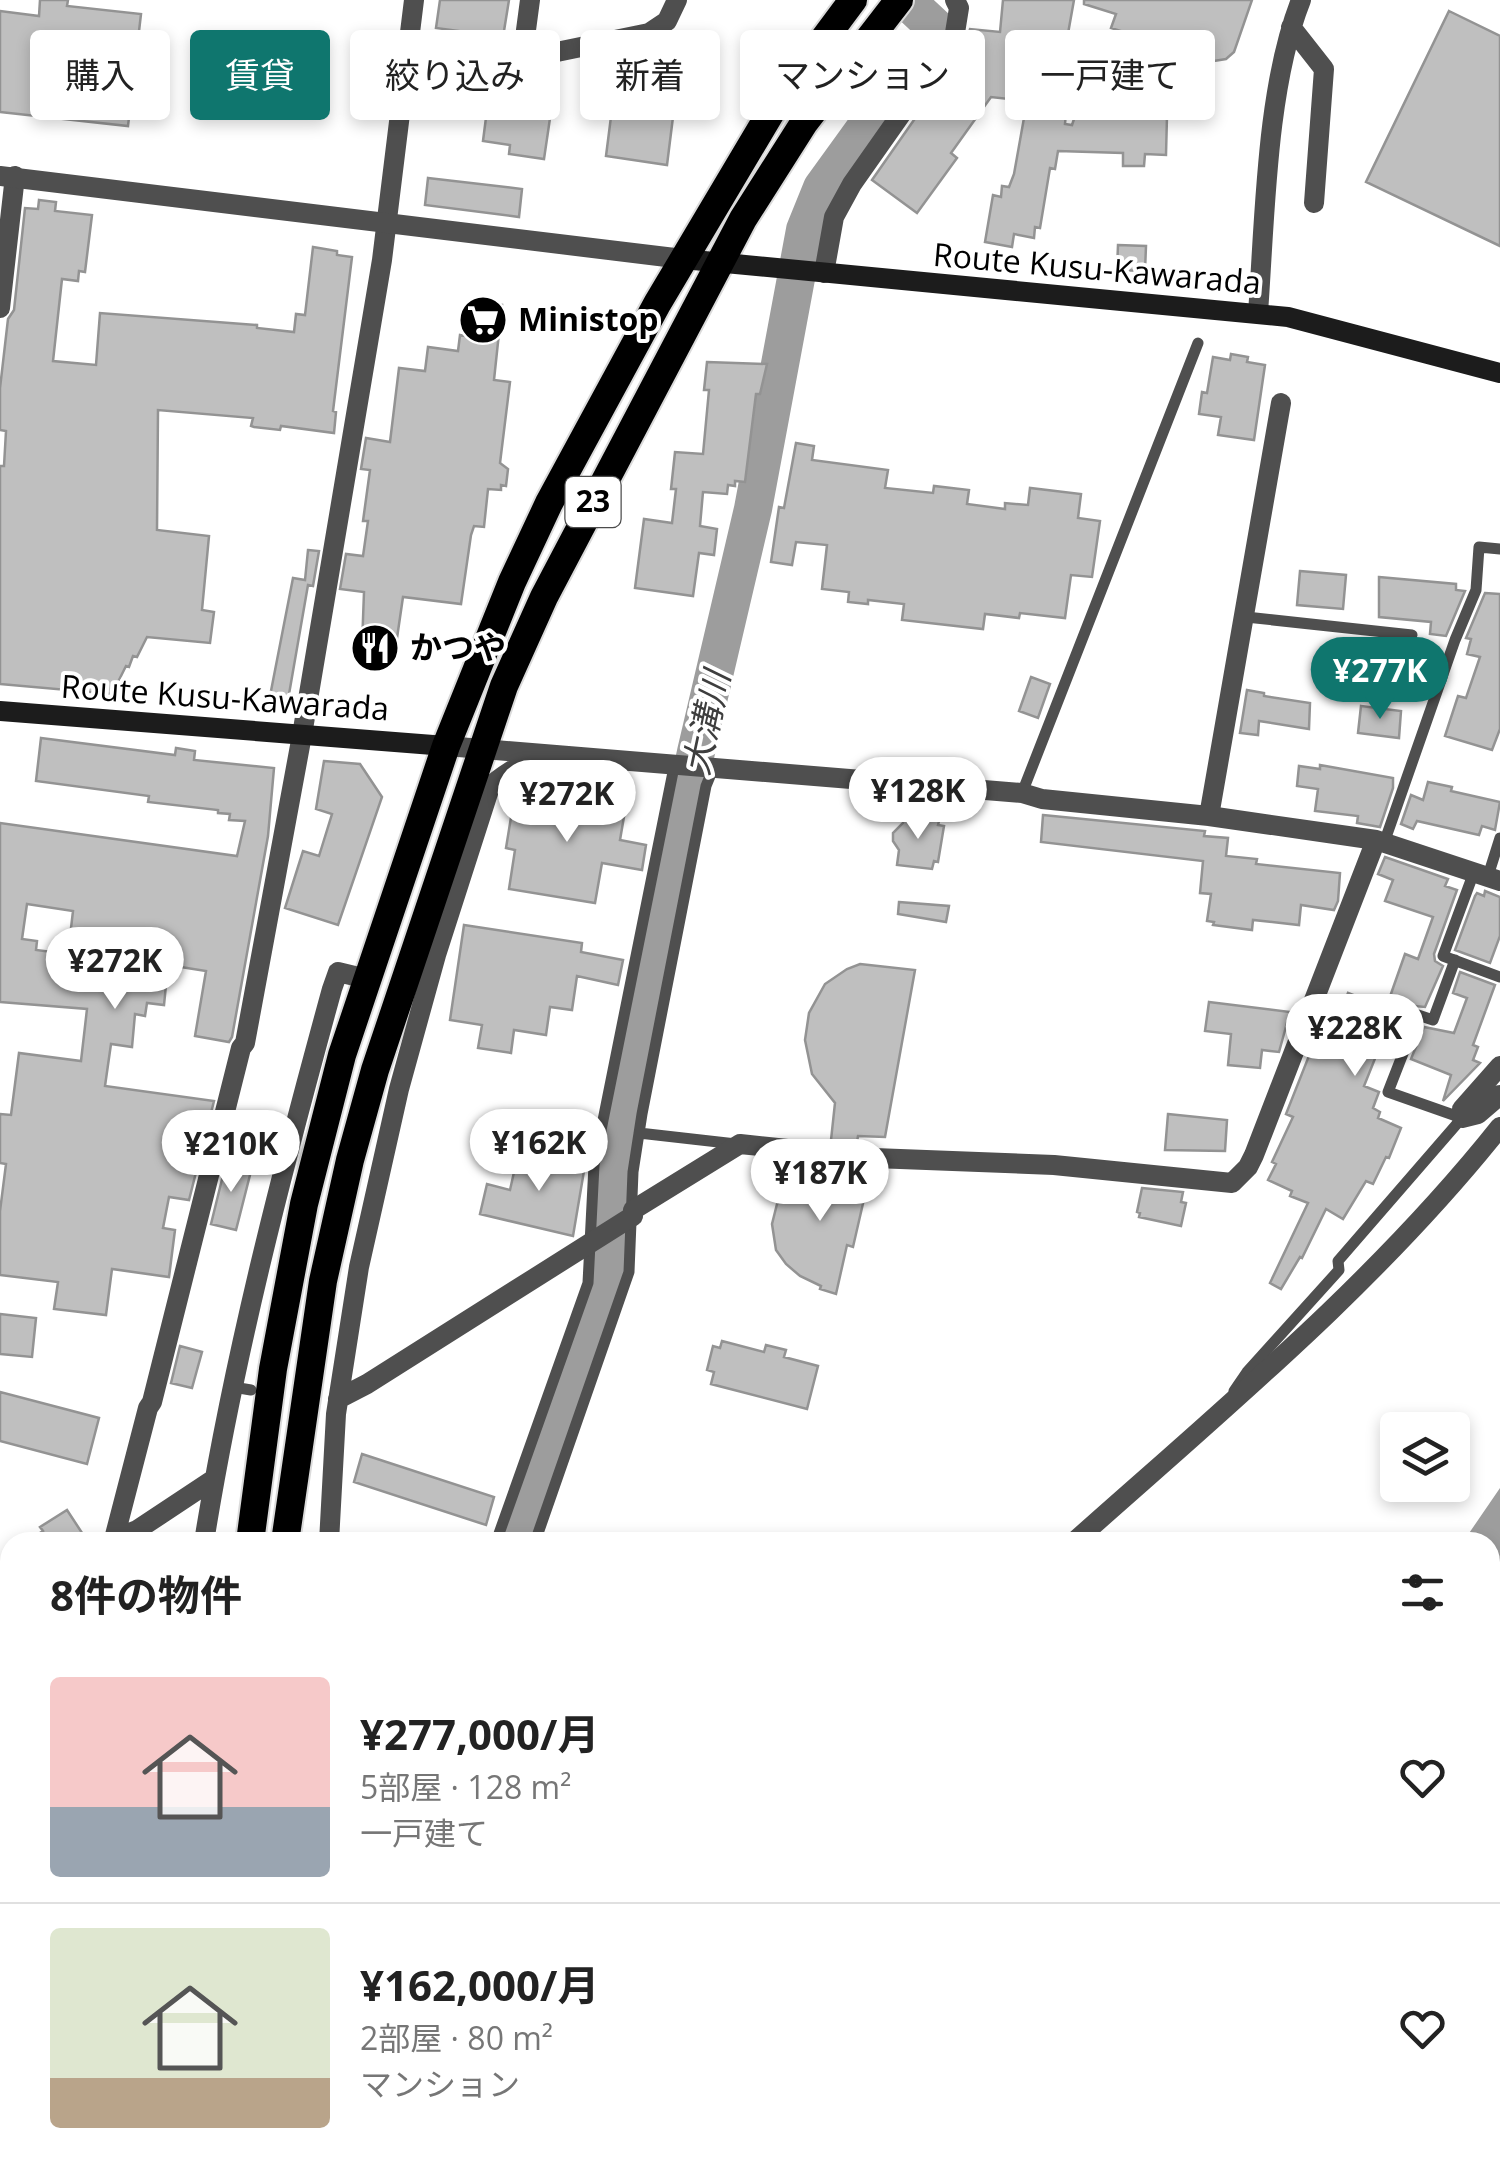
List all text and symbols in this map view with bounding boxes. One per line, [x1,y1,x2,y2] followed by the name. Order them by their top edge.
[30,30,170,120] chip: 購入
[190,30,330,120] chip: 賃貸
[350,30,560,120] chip: 絞り込み
[580,30,720,120] chip: 新着
[740,30,985,120] chip: マンション
[1005,30,1215,120] chip: 一戸建て
[931,232,1263,303] street label: Route Kusu-Kawarada
[457,294,509,346] supermarket icon: Ministop
[518,297,659,340] place label: Ministop
[566,477,620,527] road number: 23
[349,622,401,674] restaurant icon: かつや
[410,625,506,668] place label: かつや
[1310,637,1450,722] pin: ¥277K
[1333,648,1427,691] text: ¥277K
[672,663,740,779] water label: 大溝川
[60,664,391,729] street label: Route Kusu-Kawarada
[848,757,988,842] pin: ¥128K
[497,760,637,845] pin: ¥272K
[871,768,965,811] text: ¥128K
[520,771,614,814] text: ¥272K
[45,927,185,1012] pin: ¥272K
[68,938,162,981] text: ¥272K
[1285,994,1425,1079] pin: ¥228K
[1308,1005,1402,1048] text: ¥228K
[469,1109,609,1194] pin: ¥162K
[161,1110,301,1195] pin: ¥210K
[492,1120,586,1163] text: ¥162K
[184,1121,278,1164] text: ¥210K
[750,1139,890,1224] pin: ¥187K
[773,1150,867,1193] text: ¥187K
[1380,1412,1470,1502] map controls
[1380,1412,1470,1502] button: layers
[1395,1565,1450,1620] icon: filters
[50,1566,242,1623] text: 8件の物件
[360,1705,599,1762] text: ¥277,000/月
[130,1717,250,1837] icon: home
[1395,1750,1450,1805] icon: heart
[360,1765,571,1808] text: 5部屋 · 128 m²
[360,1811,488,1854] text: 一戸建て
[360,1956,599,2013] text: ¥162,000/月
[130,1968,250,2088] icon: home
[1395,2001,1450,2056] icon: heart
[360,2016,553,2059] text: 2部屋 · 80 m²
[360,2062,520,2105] text: マンション

